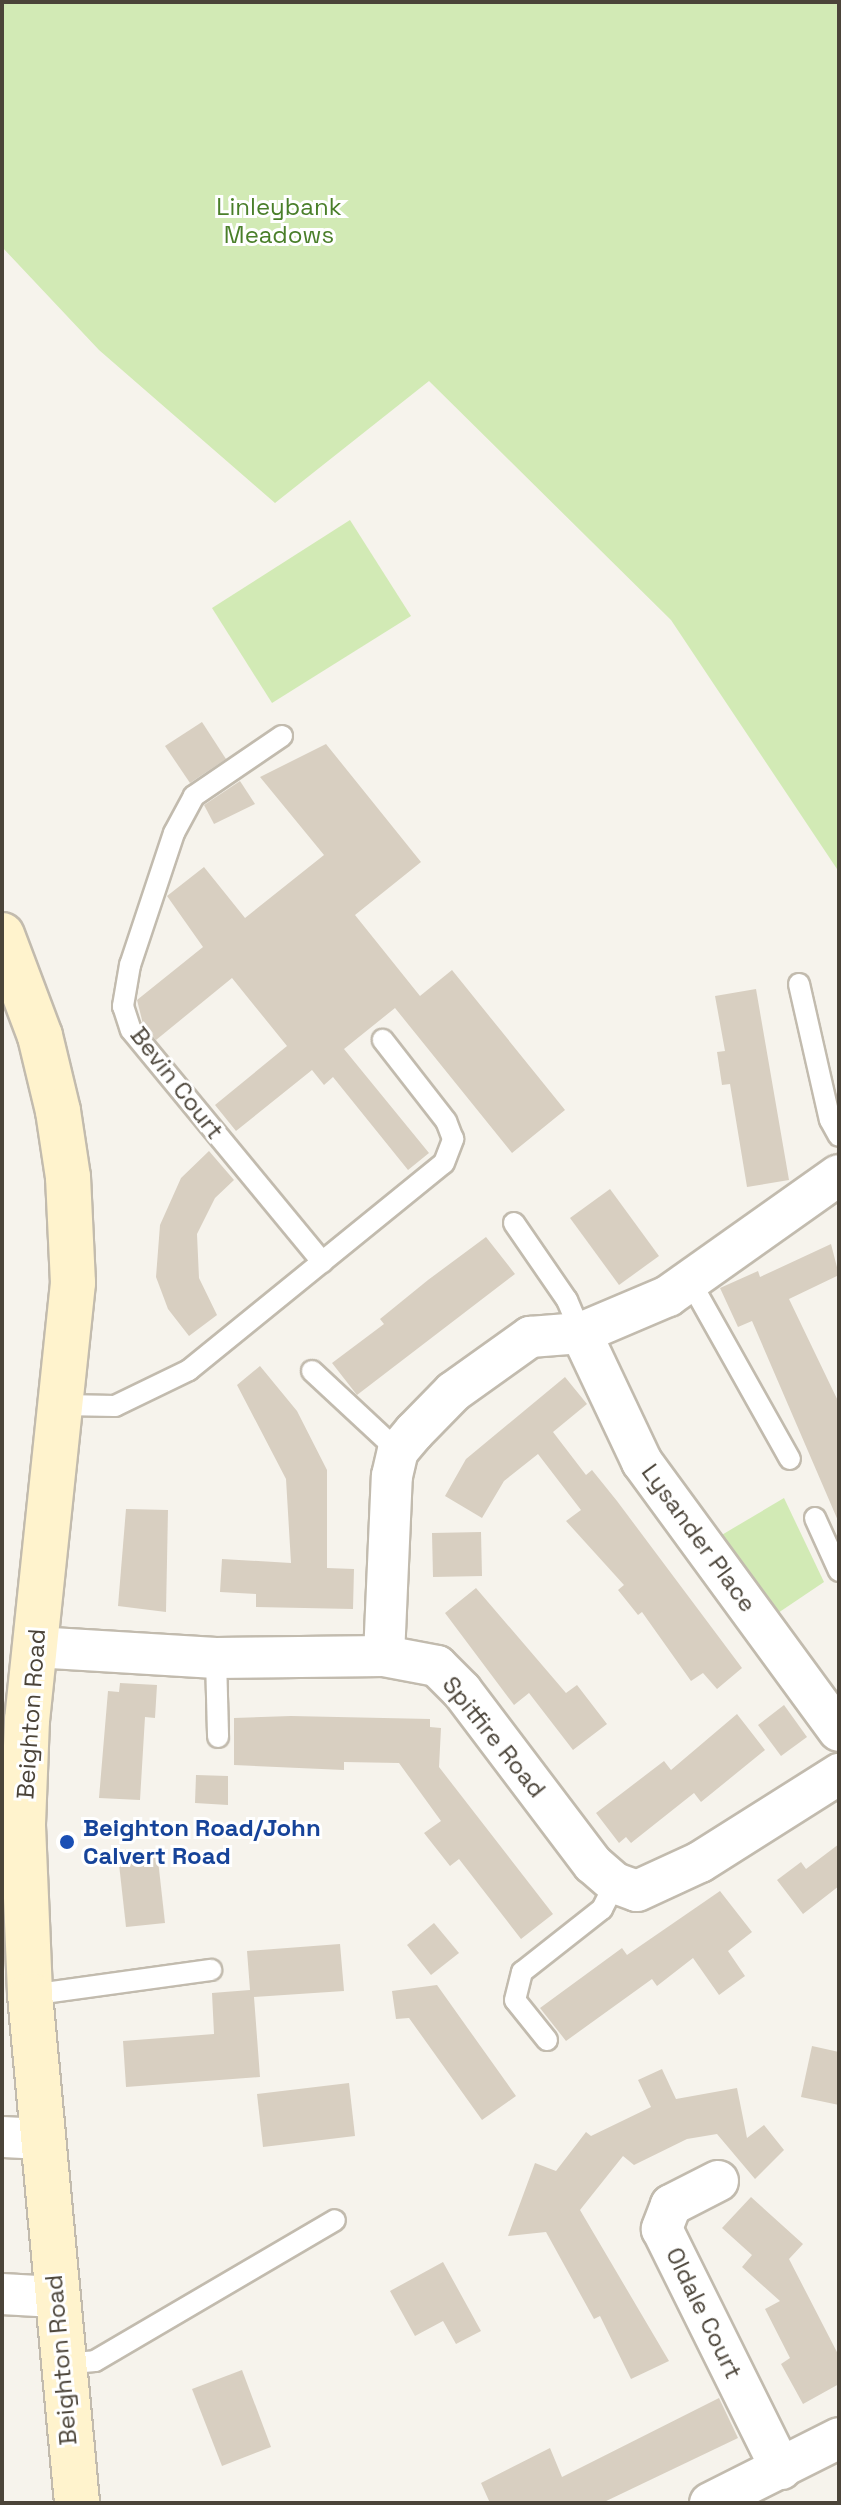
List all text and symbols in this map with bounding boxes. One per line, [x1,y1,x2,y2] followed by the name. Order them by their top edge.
[216,193,342,249] park label: Linleybank Meadows
[124,1021,230,1145] street label: Bevin Court
[636,1458,762,1618] street label: Lysander Place
[11,1628,51,1800] street label: Beighton Road
[436,1671,552,1803] street label: Spitfire Road
[83,1814,321,1870] place label: Beighton Road/John Calvert Road
[58,1833,76,1851] marker: Beighton Road/John Calvert Road
[660,2243,748,2383] street label: Oldale Court
[39,2274,83,2446] street label: Beighton Road

